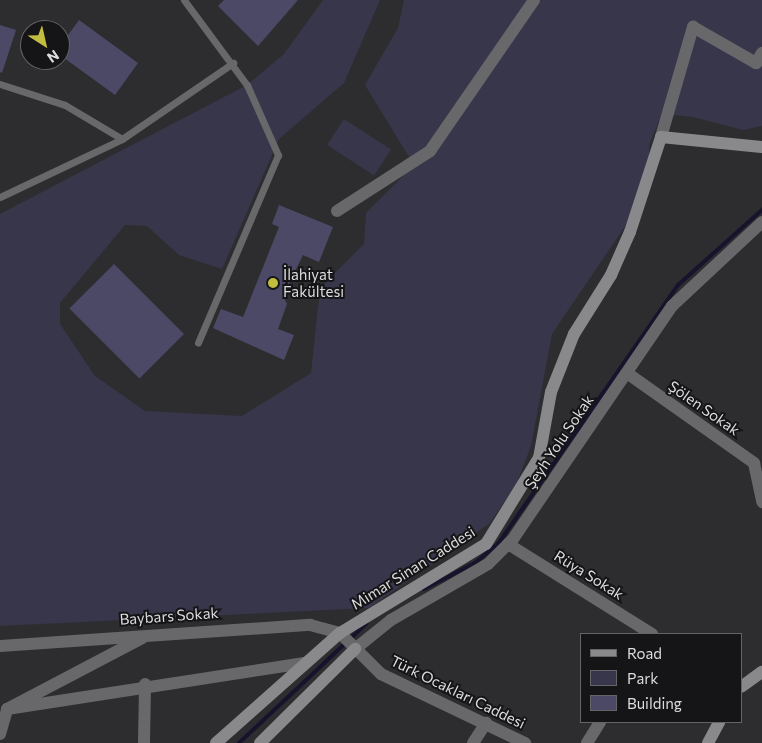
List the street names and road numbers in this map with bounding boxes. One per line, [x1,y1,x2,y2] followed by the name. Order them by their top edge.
[665,377,743,439] street label: Şölen Sokak
[521,391,597,493] street label: Şeyh Yolu Sokak
[348,523,478,613] street label: Mimar Sinan Caddesi
[551,547,627,603] street label: Rüya Sokak
[119,604,219,628] street label: Baybars Sokak
[388,652,528,732] street label: Türk Ocakları Caddesi

